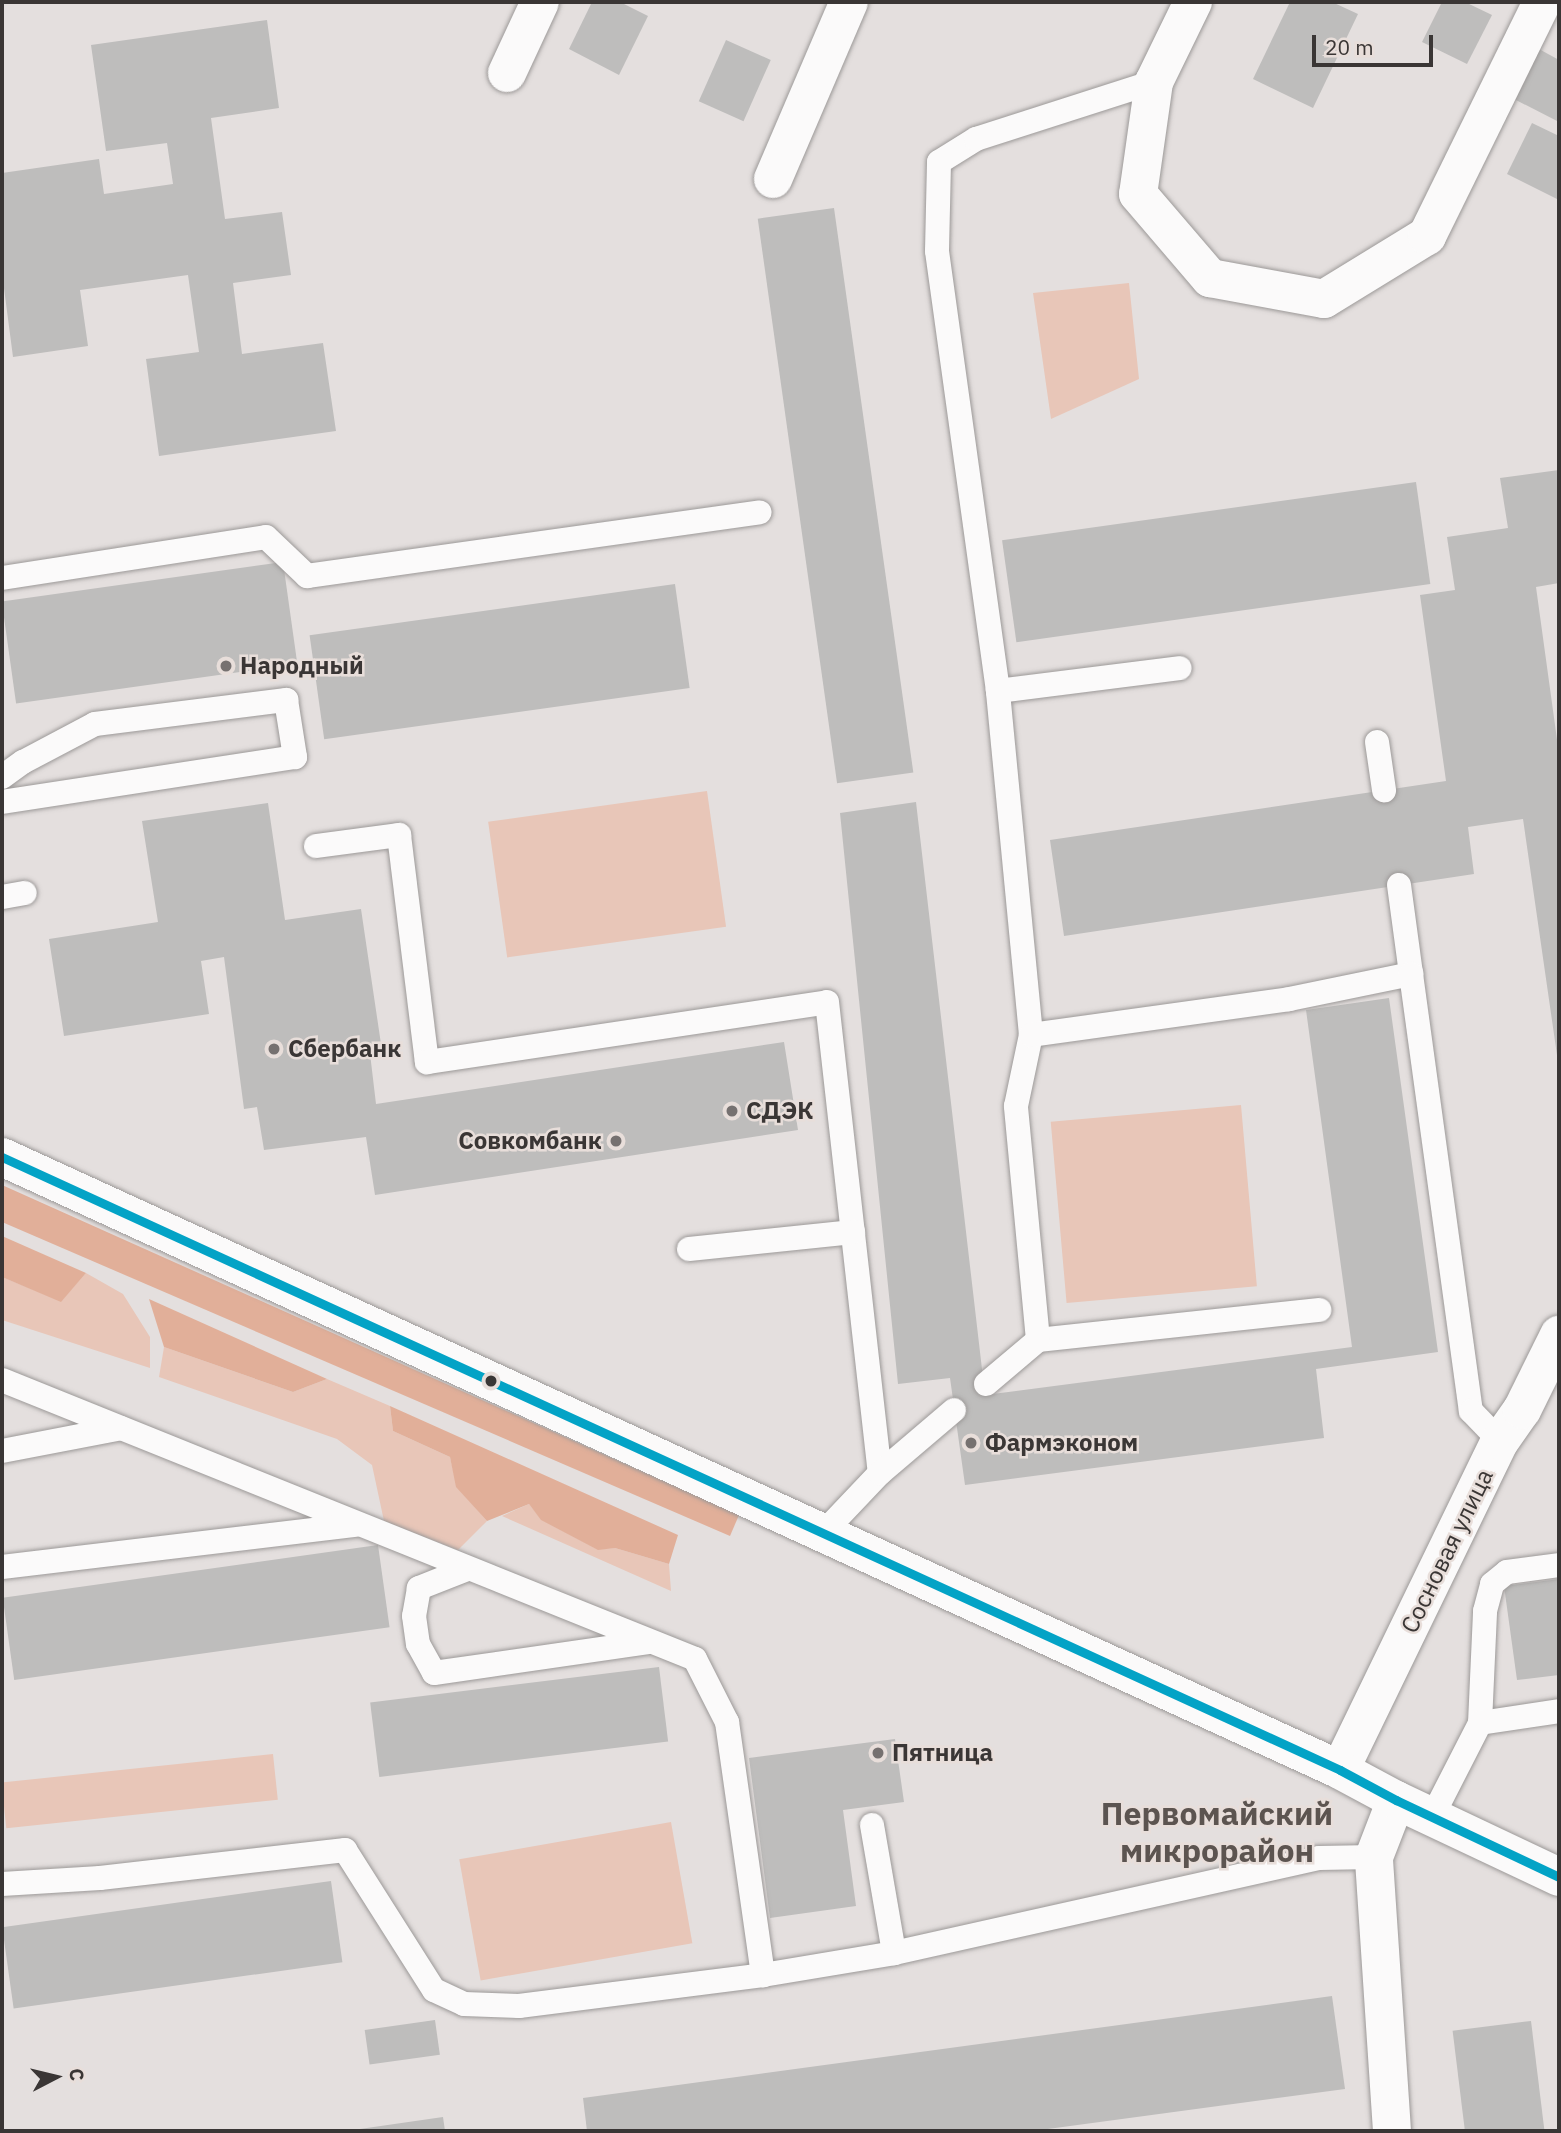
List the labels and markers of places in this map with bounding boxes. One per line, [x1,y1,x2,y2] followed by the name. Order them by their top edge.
[240,652,364,680] place label: Народный
[218,658,234,674] marker: Народный
[288,1035,401,1063] place label: Сбербанк
[266,1041,282,1057] marker: Сбербанк
[746,1097,813,1125] place label: СДЭК
[724,1103,740,1119] marker: СДЭК
[458,1127,602,1155] place label: Совкомбанк
[608,1133,624,1149] marker: Совкомбанк
[484,1374,498,1388] unlabelled marker
[985,1429,1138,1457] place label: Фармэконом
[963,1435,979,1451] marker: Фармэконом
[892,1739,993,1767] place label: Пятница
[870,1745,886,1761] marker: Пятница

